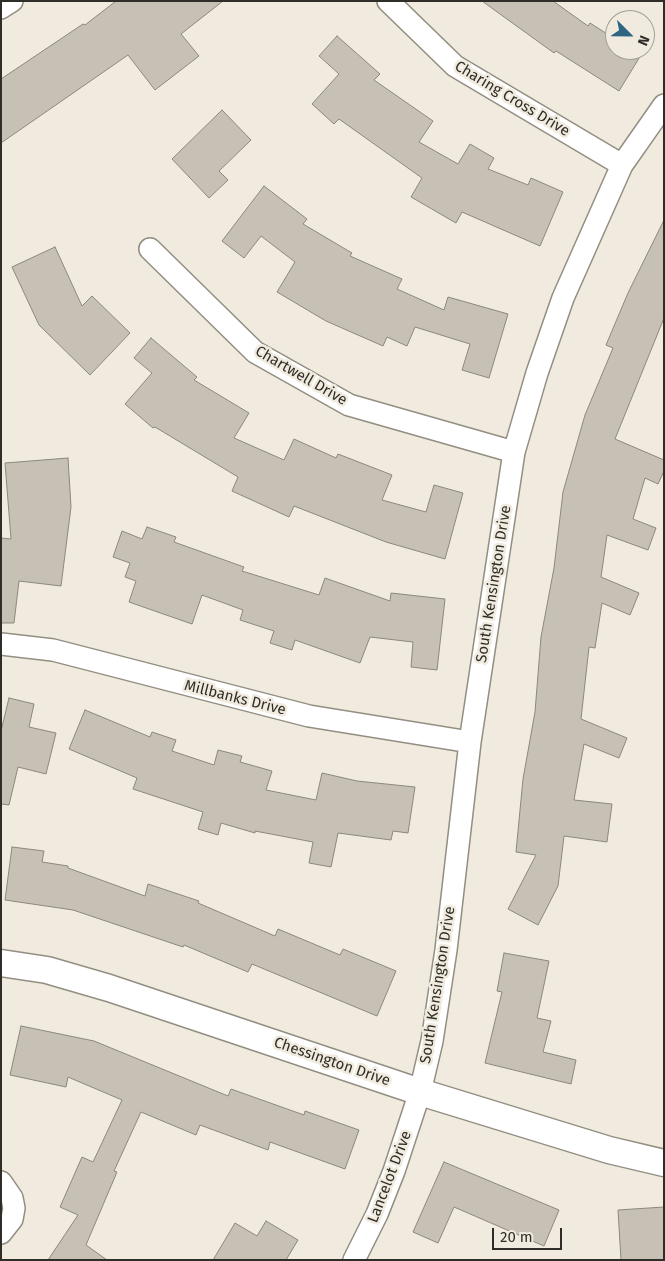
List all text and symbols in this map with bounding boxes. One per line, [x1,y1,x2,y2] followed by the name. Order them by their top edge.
[605,10,655,60] north arrow
[634,33,653,48] text: N
[451,58,573,140] street label: Charing Cross Drive
[252,342,350,410] street label: Chartwell Drive
[473,504,515,664] street label: South Kensington Drive
[182,677,288,719] street label: Millbanks Drive
[417,905,459,1065] street label: South Kensington Drive
[271,1034,393,1090] street label: Chessington Drive
[364,1129,416,1225] street label: Lancelot Drive
[495,1218,565,1250] scale bar
[500,1228,533,1246] text: 20 m

